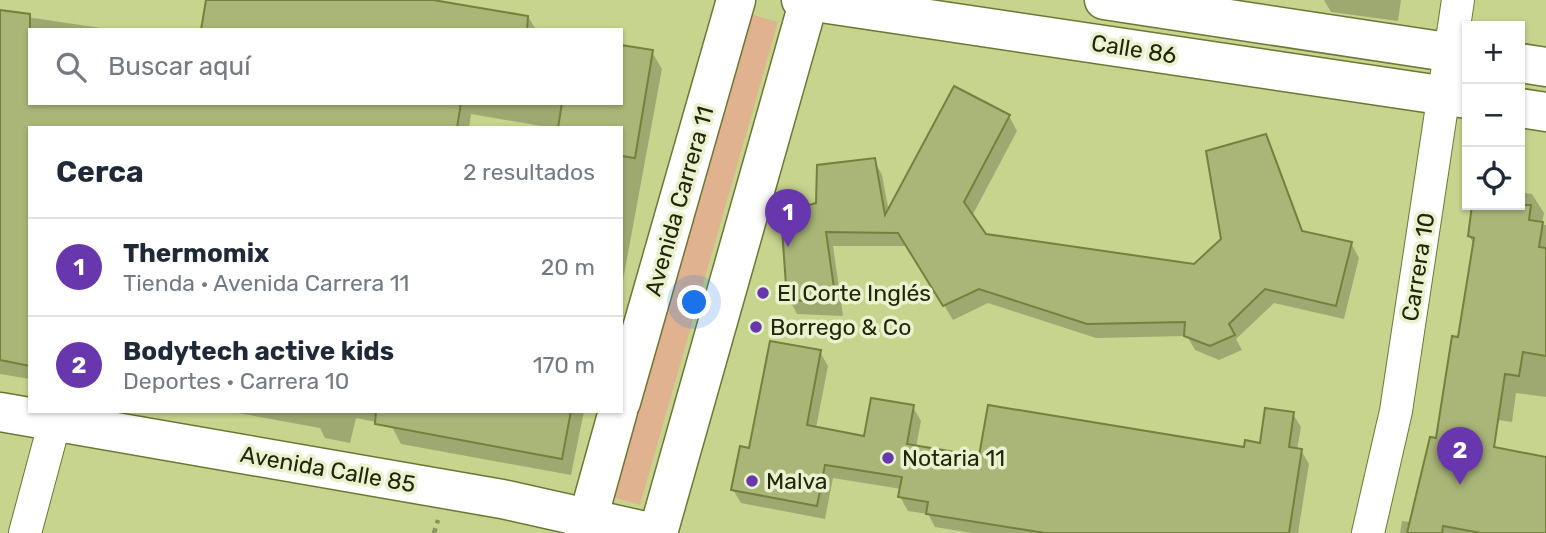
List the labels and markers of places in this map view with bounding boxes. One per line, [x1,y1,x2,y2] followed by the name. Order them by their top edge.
[765,189,811,247] pin: 1
[777,279,931,307] place label: El Corte Inglés
[755,285,771,301] marker: El Corte Inglés
[770,313,911,341] place label: Borrego & Co
[748,319,764,335] marker: Borrego & Co
[1437,427,1483,485] pin: 2
[902,444,1005,472] place label: Notaria 11
[880,450,896,466] marker: Notaria 11
[766,467,828,495] place label: Malva
[744,473,760,489] marker: Malva

